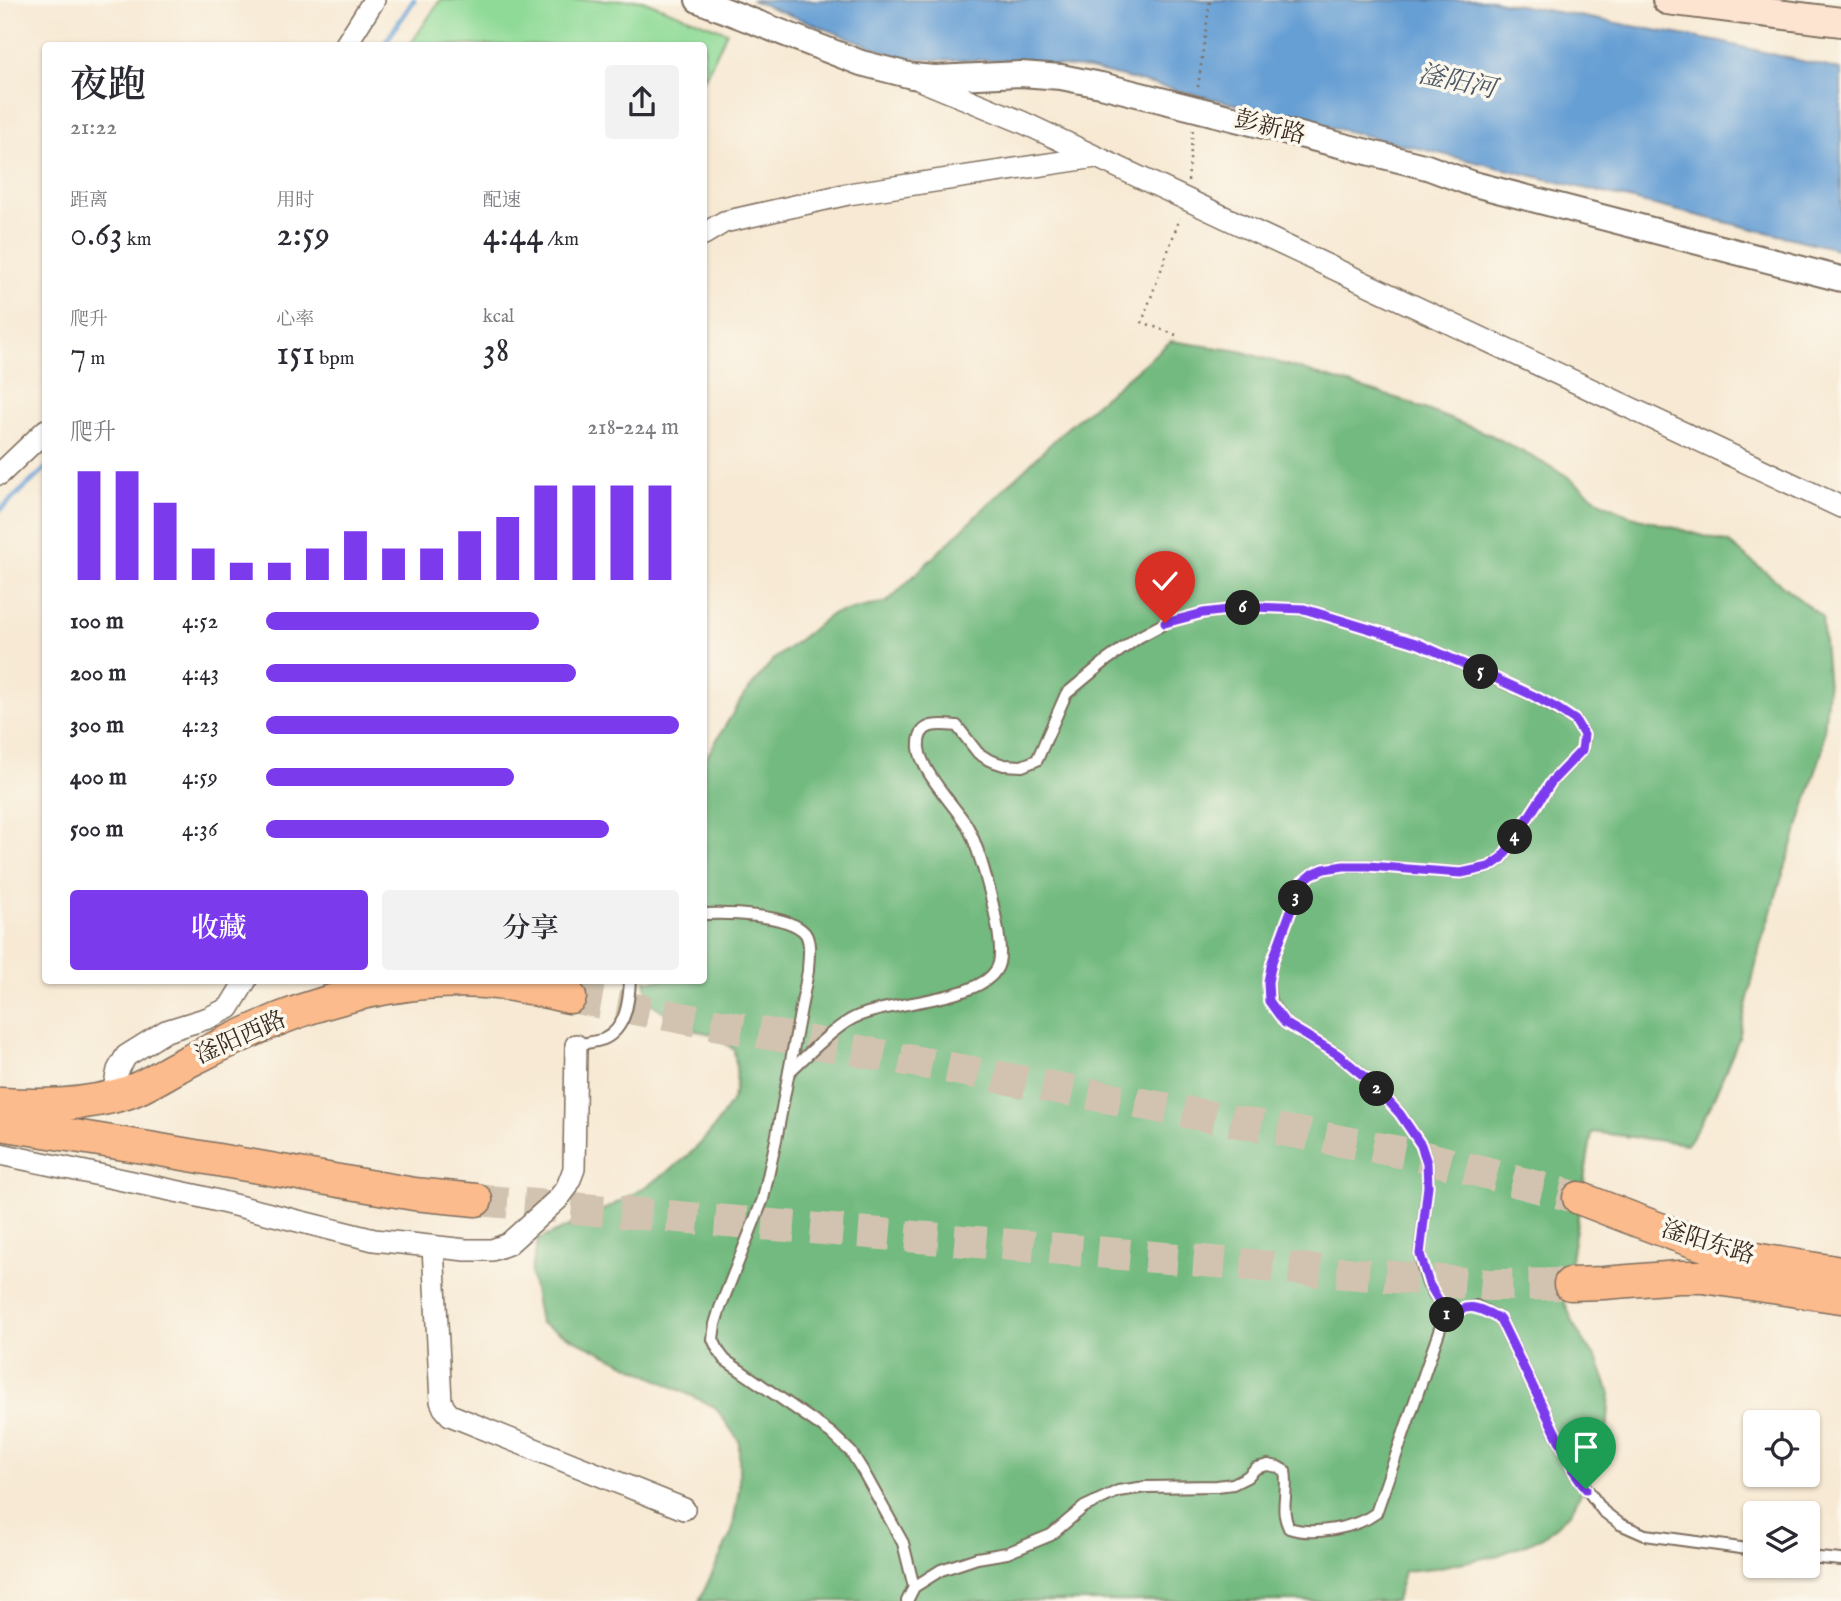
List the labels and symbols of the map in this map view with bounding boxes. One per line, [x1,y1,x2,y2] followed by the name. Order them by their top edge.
[1415,58,1502,107] water label: 滏阳河
[1231,104,1309,152] street label: 彭新路
[1135,551,1195,623] pin
[1226,590,1260,626] pin: 6
[1464,654,1498,690] pin: 5
[1498,820,1532,854] pin: 4
[1278,880,1314,916] pin: 3
[191,1004,291,1072] street label: 滏阳西路
[1360,1072,1394,1106] pin: 2
[1658,1214,1758,1272] street label: 滏阳东路
[1430,1298,1464,1332] pin: 1
[1556,1417,1616,1489] pin

